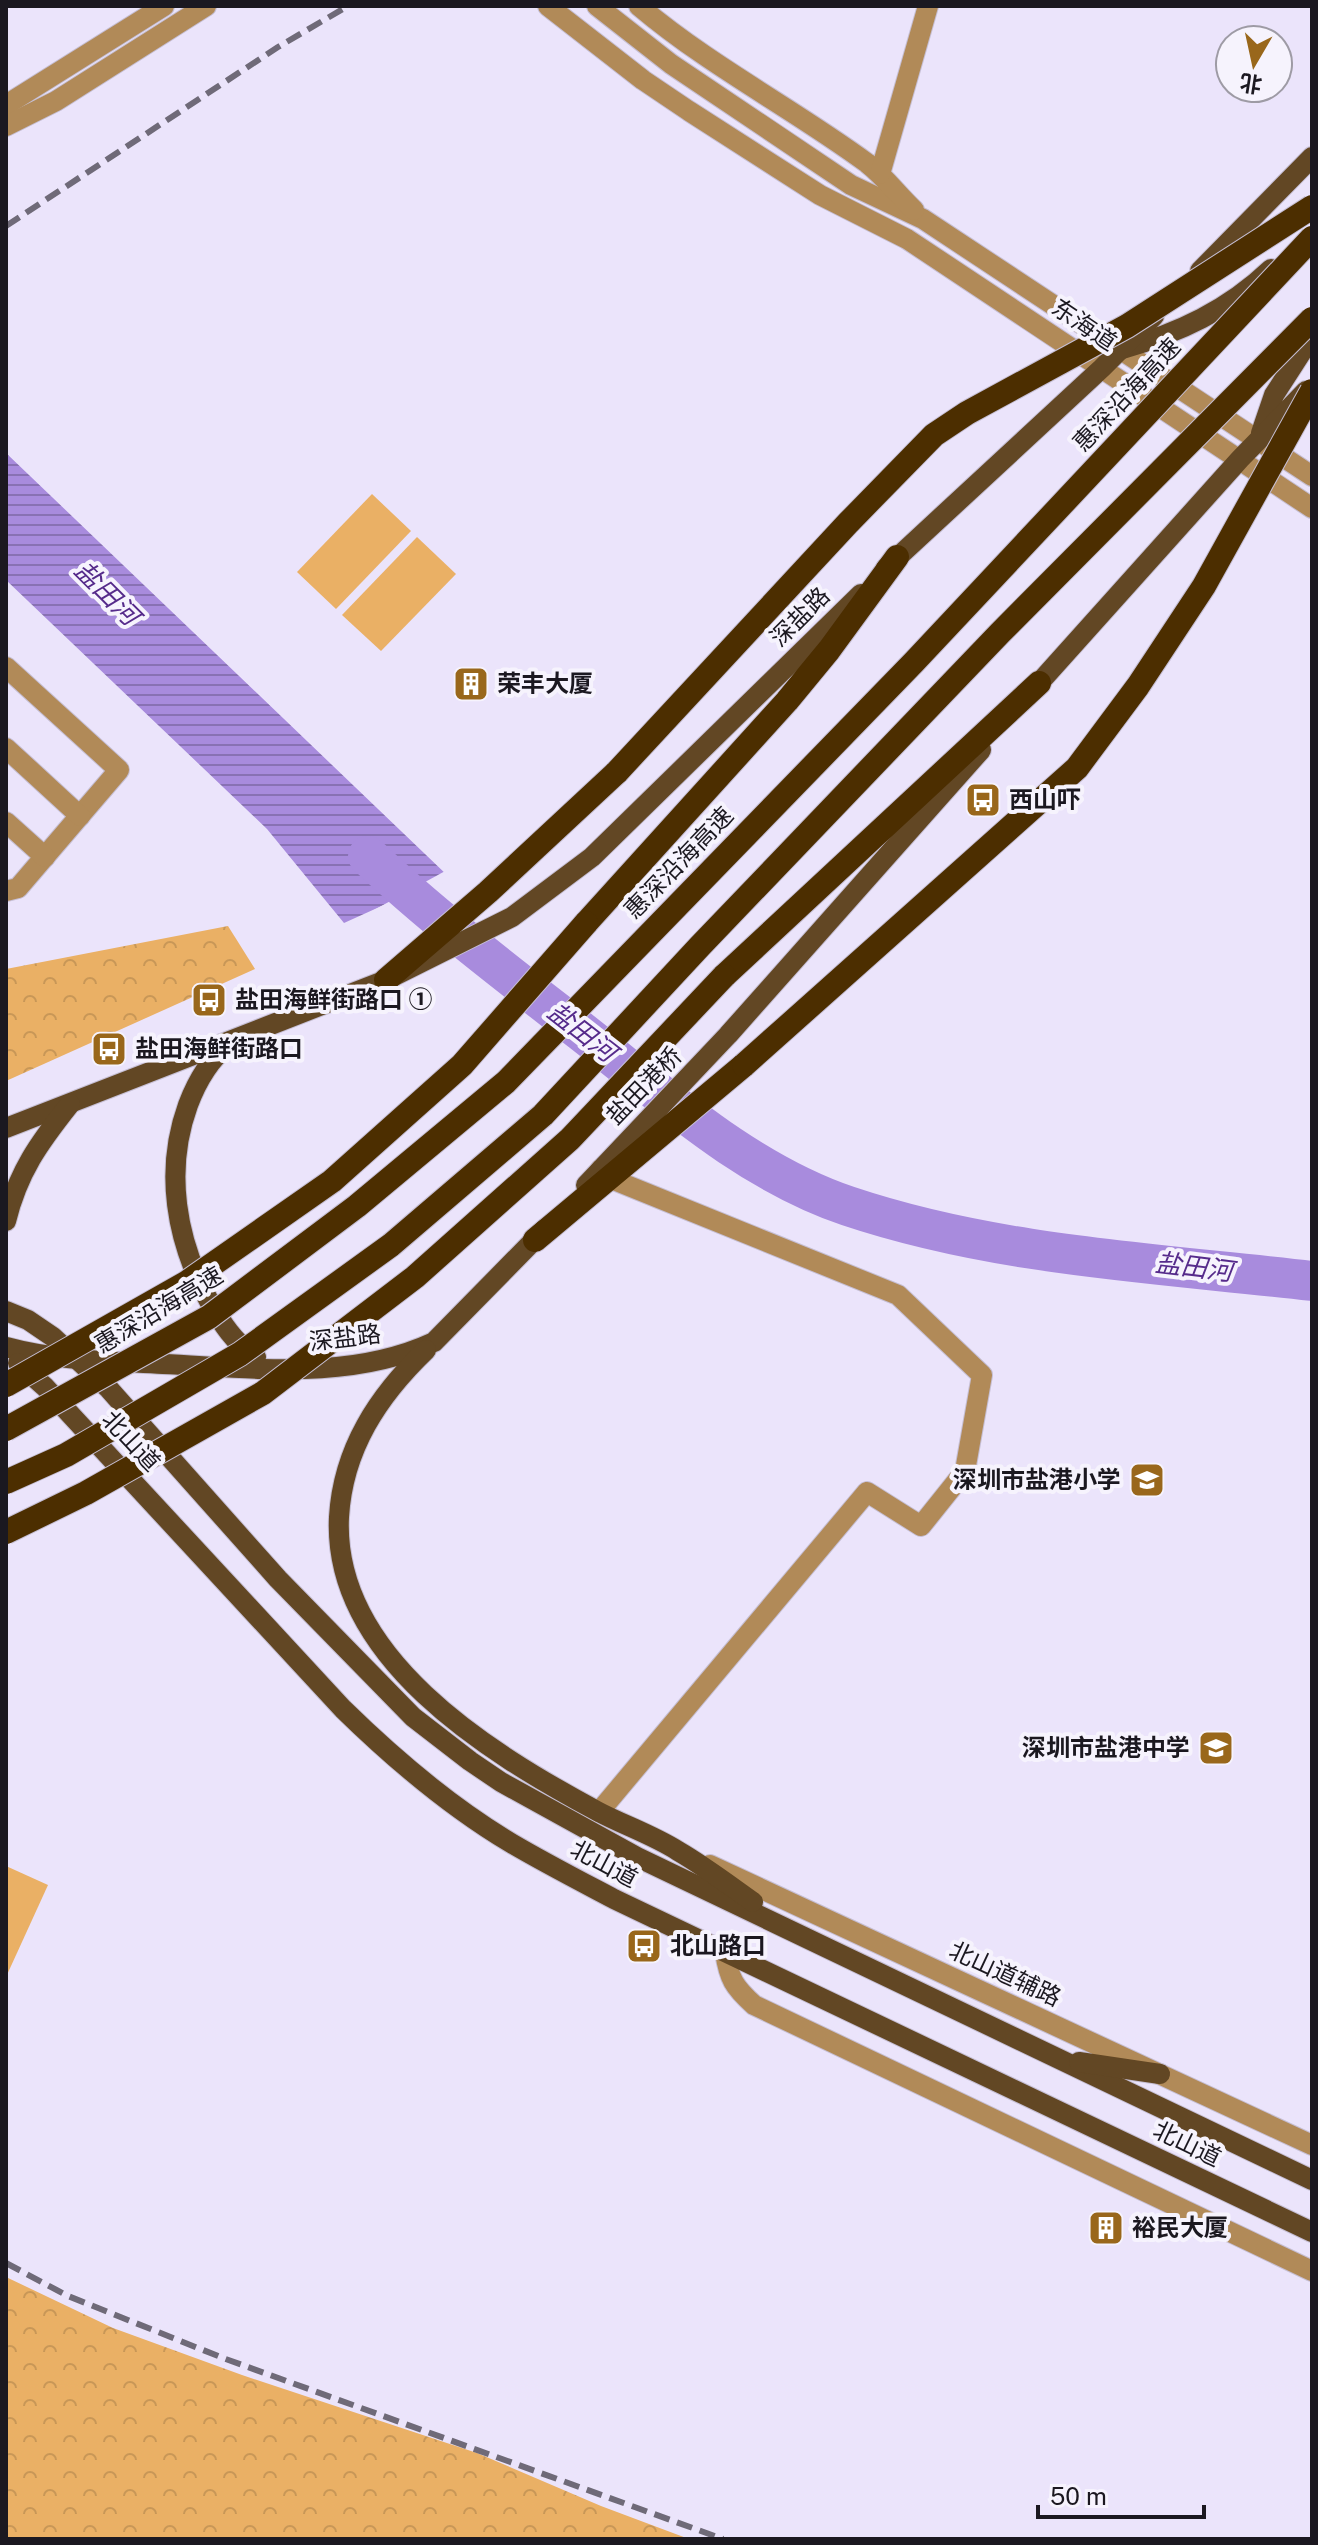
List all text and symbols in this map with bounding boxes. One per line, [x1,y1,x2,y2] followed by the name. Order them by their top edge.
[1214,24,1294,104] north arrow
[1238,69,1264,98] text: 北
[1047,292,1122,356] street label: 东海道
[1067,332,1186,457] street label: 惠深沿海高速
[69,554,149,635] water label: 盐田河
[764,581,835,652] street label: 深盐路
[452,665,490,703] building icon: 荣丰大厦
[497,669,593,697] place label: 荣丰大厦
[964,781,1002,819] bus stop icon: 西山吓
[1009,785,1081,813] place label: 西山吓
[618,801,738,924] street label: 惠深沿海高速
[190,981,228,1019] bus stop icon: 盐田海鲜街路口 ①
[235,985,432,1013] place label: 盐田海鲜街路口 ①
[542,995,627,1071] water label: 盐田河
[90,1030,128,1068] bus stop icon: 盐田海鲜街路口
[135,1034,303,1062] place label: 盐田海鲜街路口
[600,1041,687,1130] street label: 盐田港桥
[1153,1246,1240,1287] water label: 盐田河
[90,1260,227,1358] street label: 惠深沿海高速
[307,1319,382,1355] street label: 深盐路
[97,1404,167,1476] street label: 北山道
[1128,1461,1166,1499] school or university icon: 深圳市盐港小学
[953,1465,1121,1493] place label: 深圳市盐港小学
[1197,1729,1235,1767] school or university icon: 深圳市盐港中学
[1022,1733,1190,1761] place label: 深圳市盐港中学
[566,1834,643,1892] street label: 北山道
[625,1927,663,1965] bus stop icon: 北山路口
[670,1931,766,1959] place label: 北山路口
[945,1935,1066,2011] street label: 北山道辅路
[1149,2115,1226,2171] street label: 北山道
[1087,2209,1125,2247] building icon: 裕民大厦
[1132,2213,1228,2241] place label: 裕民大厦
[1038,2469,1204,2519] scale bar
[1050,2482,1107,2510] text: 50 m

